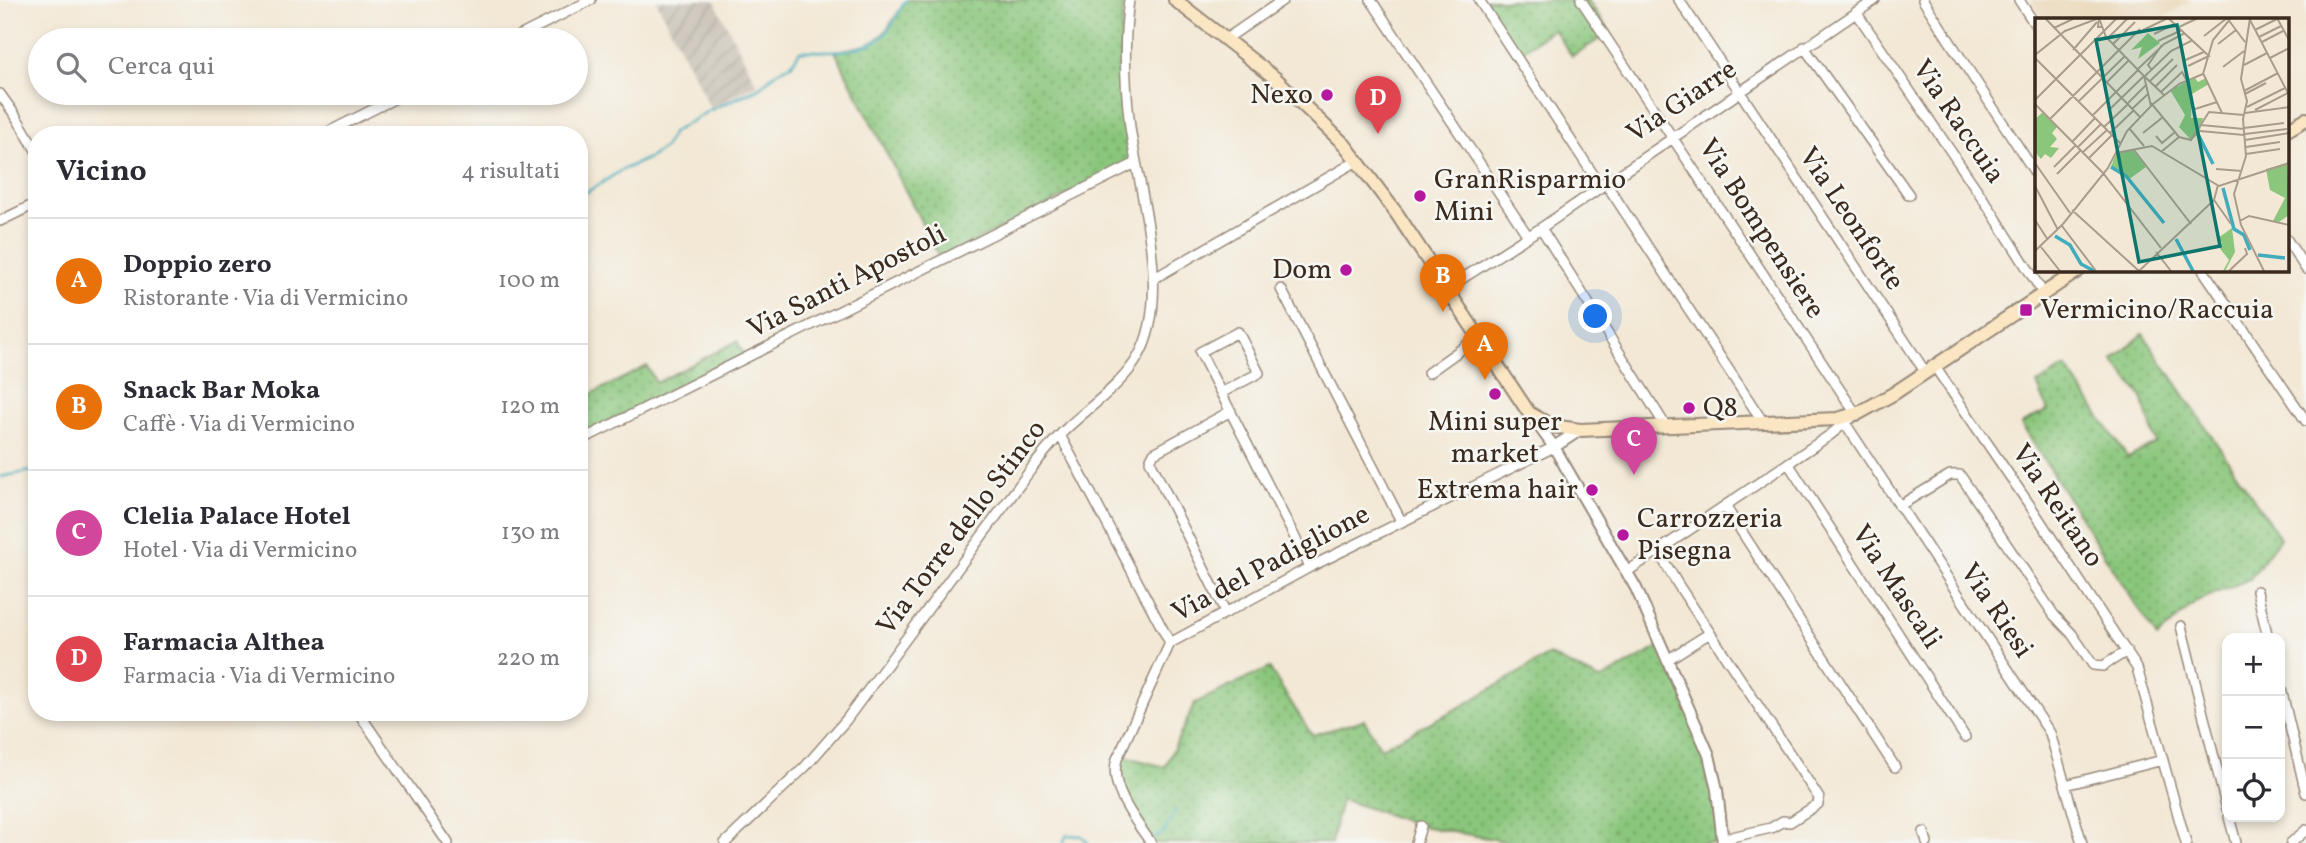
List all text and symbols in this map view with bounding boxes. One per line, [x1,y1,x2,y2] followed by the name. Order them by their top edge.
[2035,18,2288,271] inset map
[28,28,588,105] search box
[52,48,90,86] icon: search
[108,49,215,85] text: Cerca qui
[1619,51,1745,153] street label: Via Giarre
[1902,52,2014,192] street label: Via Raccuia
[1250,76,1313,115] place label: Nexo
[1355,76,1401,134] pin: D
[1319,87,1335,103] marker: Nexo
[1688,131,1834,327] street label: Via Bompensiere
[1789,140,1913,298] street label: Via Leonforte
[56,151,147,193] text: Vicino
[461,156,560,188] text: 4 risultati
[1434,161,1626,232] place label: GranRisparmio Mini
[1412,188,1428,204] marker: GranRisparmio Mini
[741,215,953,349] street label: Via Santi Apostoli
[123,247,272,283] text: Doppio zero
[1272,251,1332,290] place label: Dom
[1420,254,1466,312] pin: B
[1338,262,1354,278] marker: Dom
[71,265,87,297] text: A
[498,265,560,297] text: 100 m
[123,283,408,315] text: Ristorante · Via di Vermicino
[2040,291,2274,330] place label: Vermicino/Raccuia
[1578,299,1612,333] your location
[2018,302,2034,318] marker: Vermicino/Raccuia
[1462,322,1508,380] pin: A
[123,373,320,409] text: Snack Bar Moka
[1487,386,1503,402] marker: Mini super market
[1703,389,1738,428] place label: Q8
[71,391,87,423] text: B
[500,391,560,423] text: 120 m
[1681,400,1697,416] marker: Q8
[1428,403,1562,474] place label: Mini super market
[123,409,355,441] text: Caffè · Via di Vermicino
[868,412,1056,644] street label: Via Torre dello Stinco
[1611,417,1657,475] pin: C
[2001,436,2113,576] street label: Via Reitano
[1417,471,1578,510] place label: Extrema hair
[1584,482,1600,498] marker: Extrema hair
[1165,495,1377,633] street label: Via del Padiglione
[123,499,351,535] text: Clelia Palace Hotel
[1637,500,1783,571] place label: Carrozzeria Pisegna
[72,517,86,549] text: C
[501,517,560,549] text: 130 m
[1841,517,1951,657] street label: Via Mascali
[1615,527,1631,543] marker: Carrozzeria Pisegna
[123,535,357,567] text: Hotel · Via di Vermicino
[1950,556,2042,666] street label: Via Riesi
[123,625,325,661] text: Farmacia Althea
[2222,633,2285,822] map controls
[2222,633,2285,696] button: +
[71,643,87,675] text: D
[497,643,560,675] text: 220 m
[123,661,395,693] text: Farmacia · Via di Vermicino
[2222,696,2285,759] button: −
[2222,759,2285,822] button: locate

